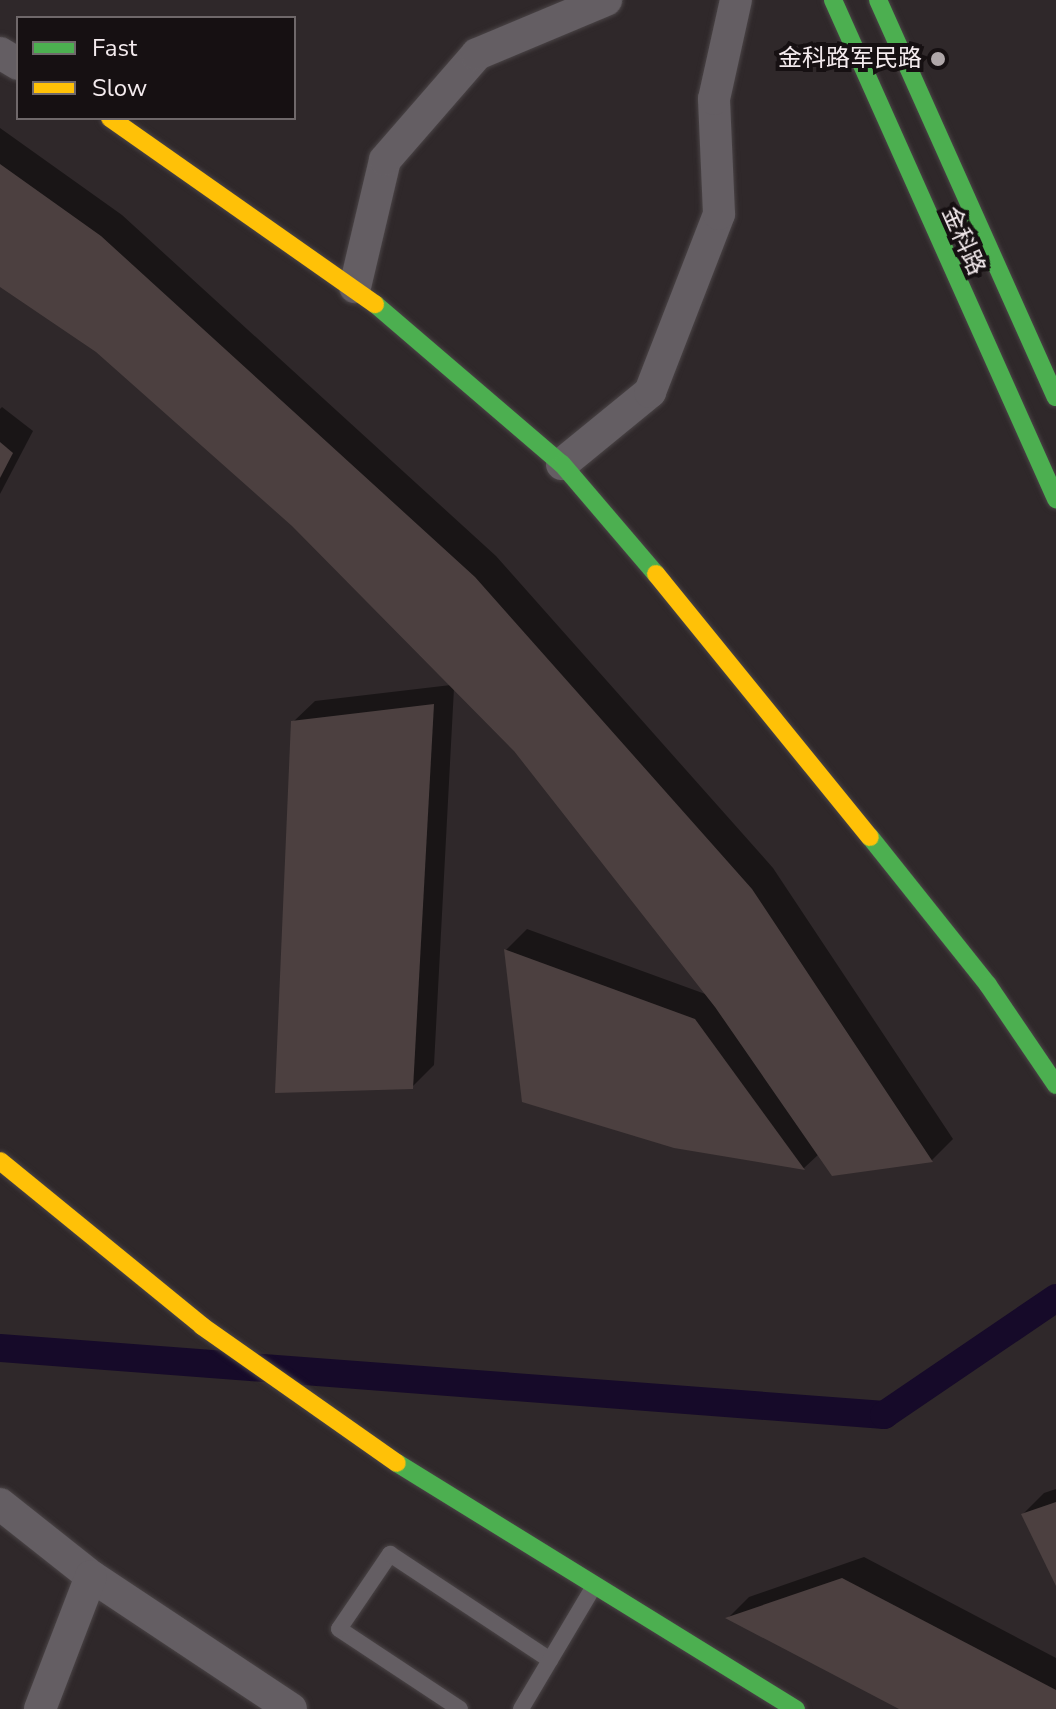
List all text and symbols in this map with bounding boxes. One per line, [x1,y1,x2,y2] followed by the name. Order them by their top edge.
[16,16,296,120] legend
[92,32,137,64] text: Fast
[778,45,922,73] place label: 金科路军民路
[929,50,947,68] marker: 金科路军民路
[92,72,147,104] text: Slow
[935,202,991,280] street label: 金科路

